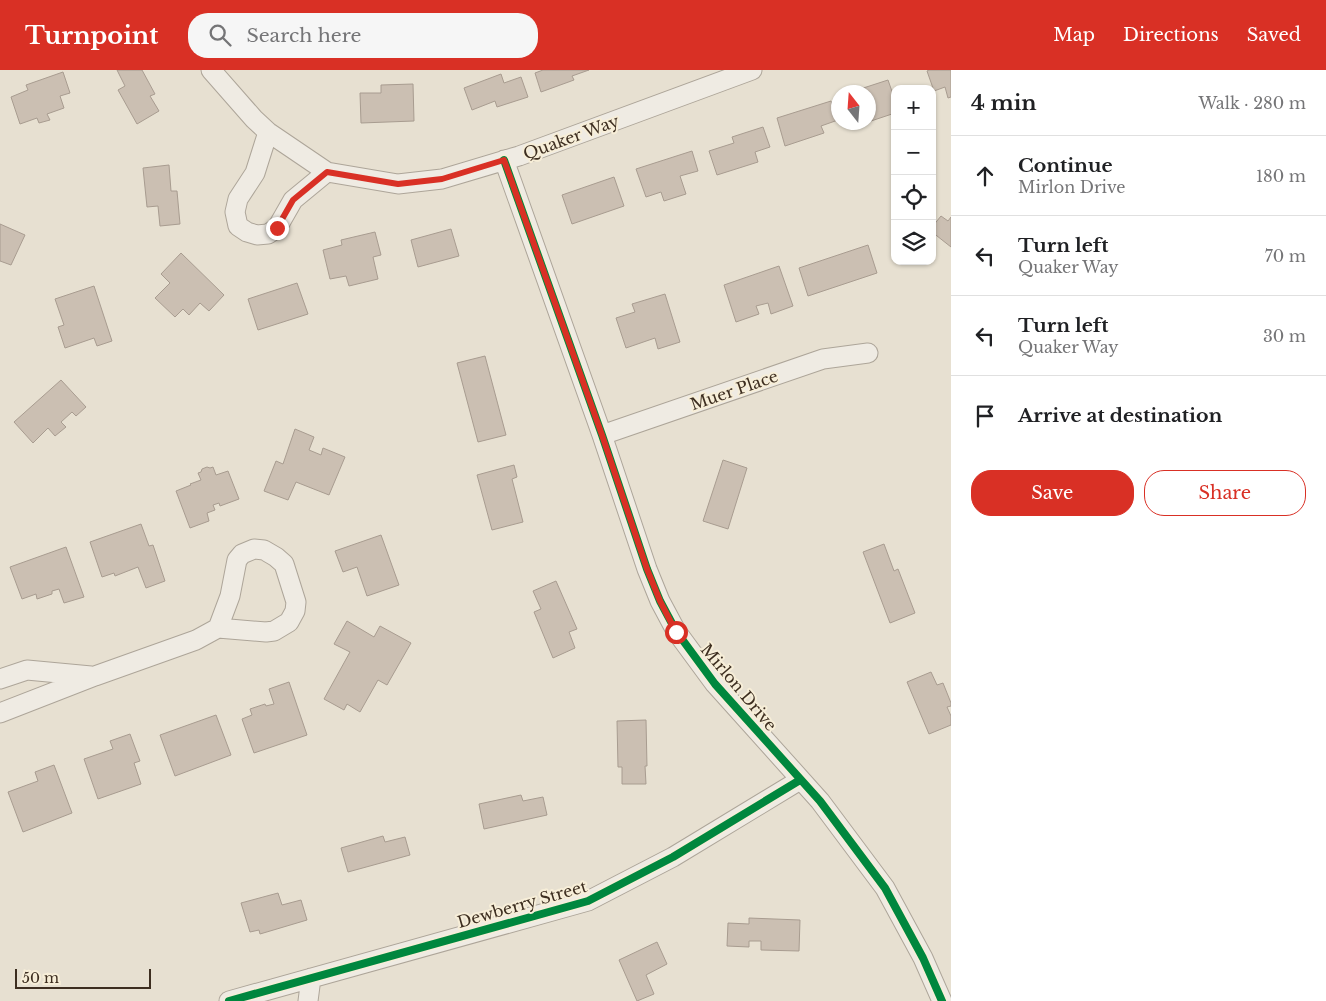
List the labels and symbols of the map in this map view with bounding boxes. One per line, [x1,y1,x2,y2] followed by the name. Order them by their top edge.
[831,85,876,130] north arrow
[520,110,622,164] street label: Quaker Way
[266,217,289,240] route end
[687,366,781,414] street label: Muer Place
[665,621,688,644] route start
[697,639,781,735] street label: Mirlon Drive
[455,876,589,932] street label: Dewberry Street
[15,966,151,989] scale bar

